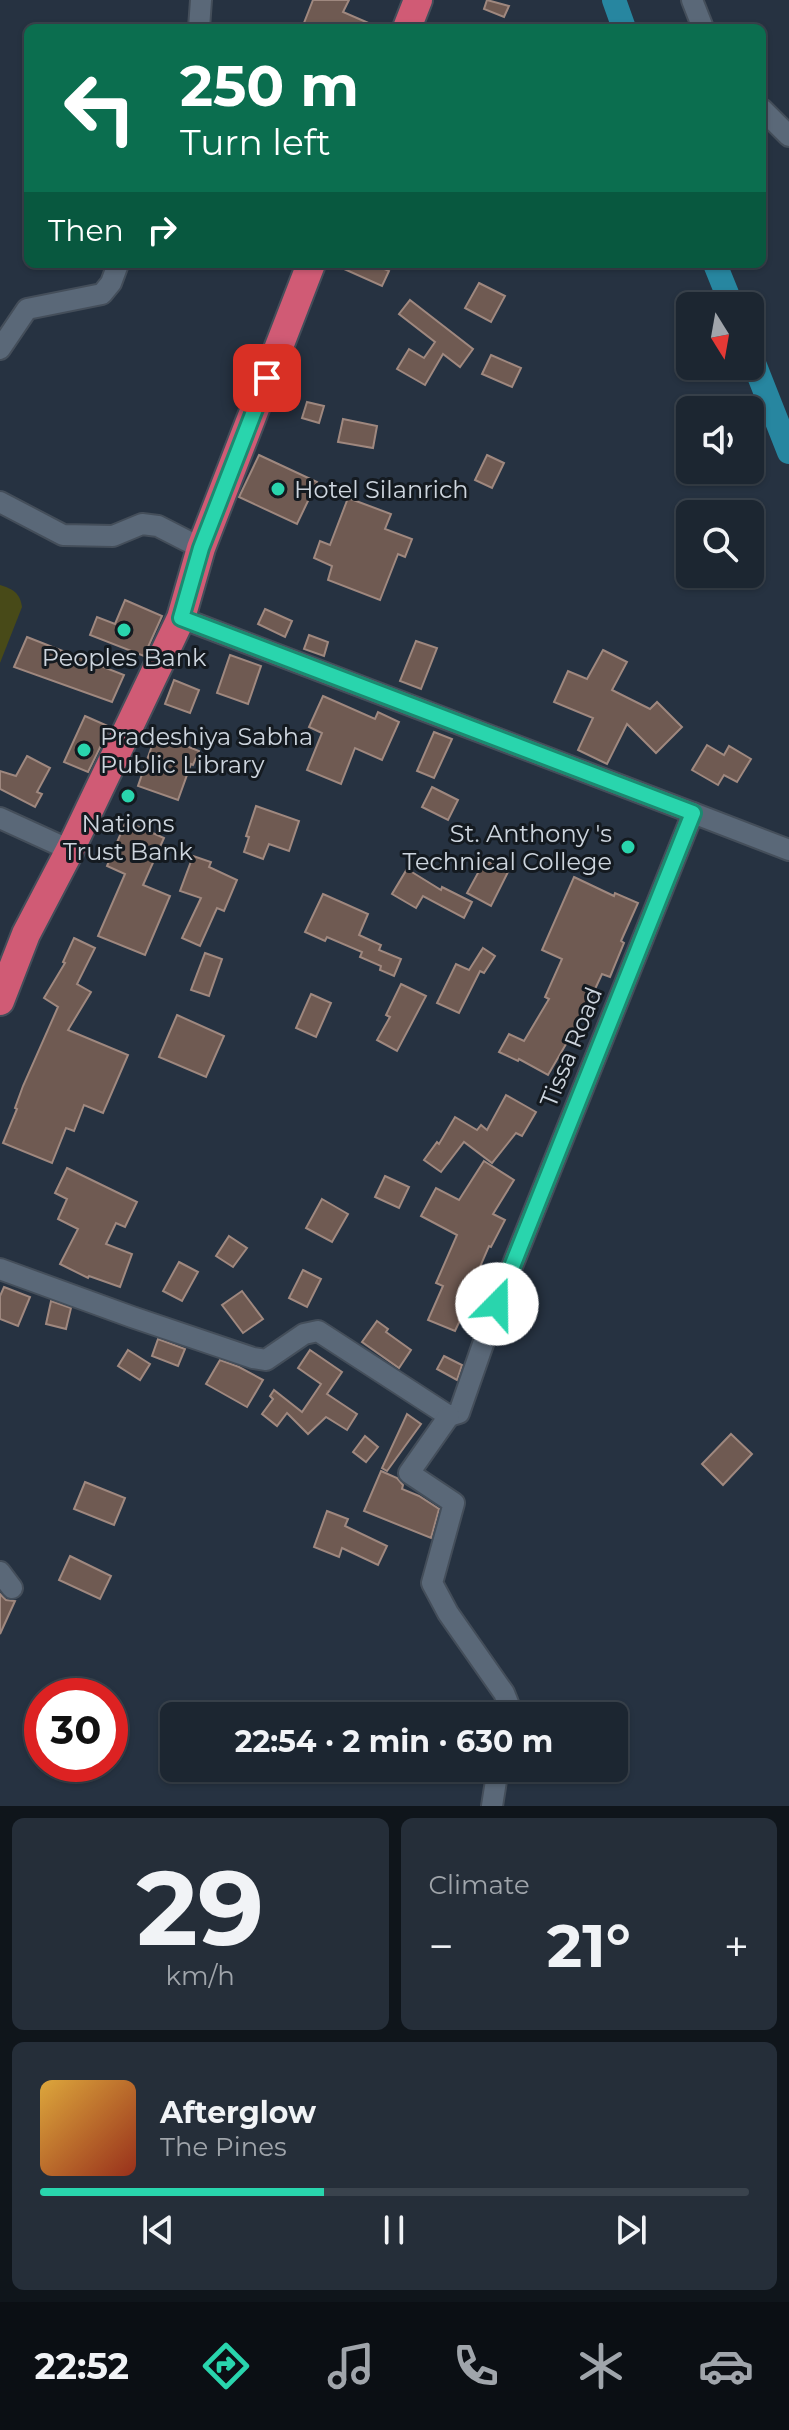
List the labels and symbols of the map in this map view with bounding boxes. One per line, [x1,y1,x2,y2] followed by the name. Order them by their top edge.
[676,292,764,380] north arrow
[233,344,301,412] pin
[294,475,469,504] place label: Hotel Silanrich
[269,480,287,498] marker: Hotel Silanrich
[115,621,133,639] marker: Peoples Bank
[42,643,207,672] place label: Peoples Bank
[100,722,313,779] place label: Pradeshiya Sabha Public Library
[75,741,93,759] marker: Pradeshiya Sabha Public Library
[119,787,137,805] marker: Nations Trust Bank
[63,809,194,866] place label: Nations Trust Bank
[403,819,612,876] place label: St. Anthony 's Technical College
[619,838,637,856] marker: St. Anthony 's Technical College
[534,983,608,1111] street label: Tissa Road
[455,1262,539,1346] position arrow
[24,1678,128,1782] speed limit sign: 30

